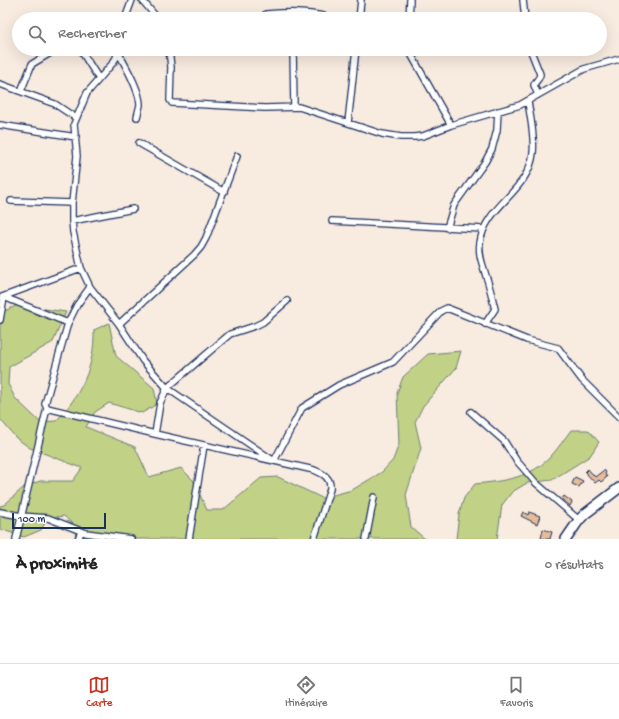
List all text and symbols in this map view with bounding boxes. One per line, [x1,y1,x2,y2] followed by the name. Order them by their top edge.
[12,12,607,56] search box
[26,23,48,45] icon: search
[58,25,126,43] text: Rechercher
[12,511,106,530] scale bar
[18,514,45,526] text: 100 m
[16,555,97,575] text: À proximité
[545,558,603,573] text: 0 résultats
[86,674,112,710] tab: Carte
[285,674,327,710] tab: Itinéraire
[500,674,533,710] tab: Favoris

